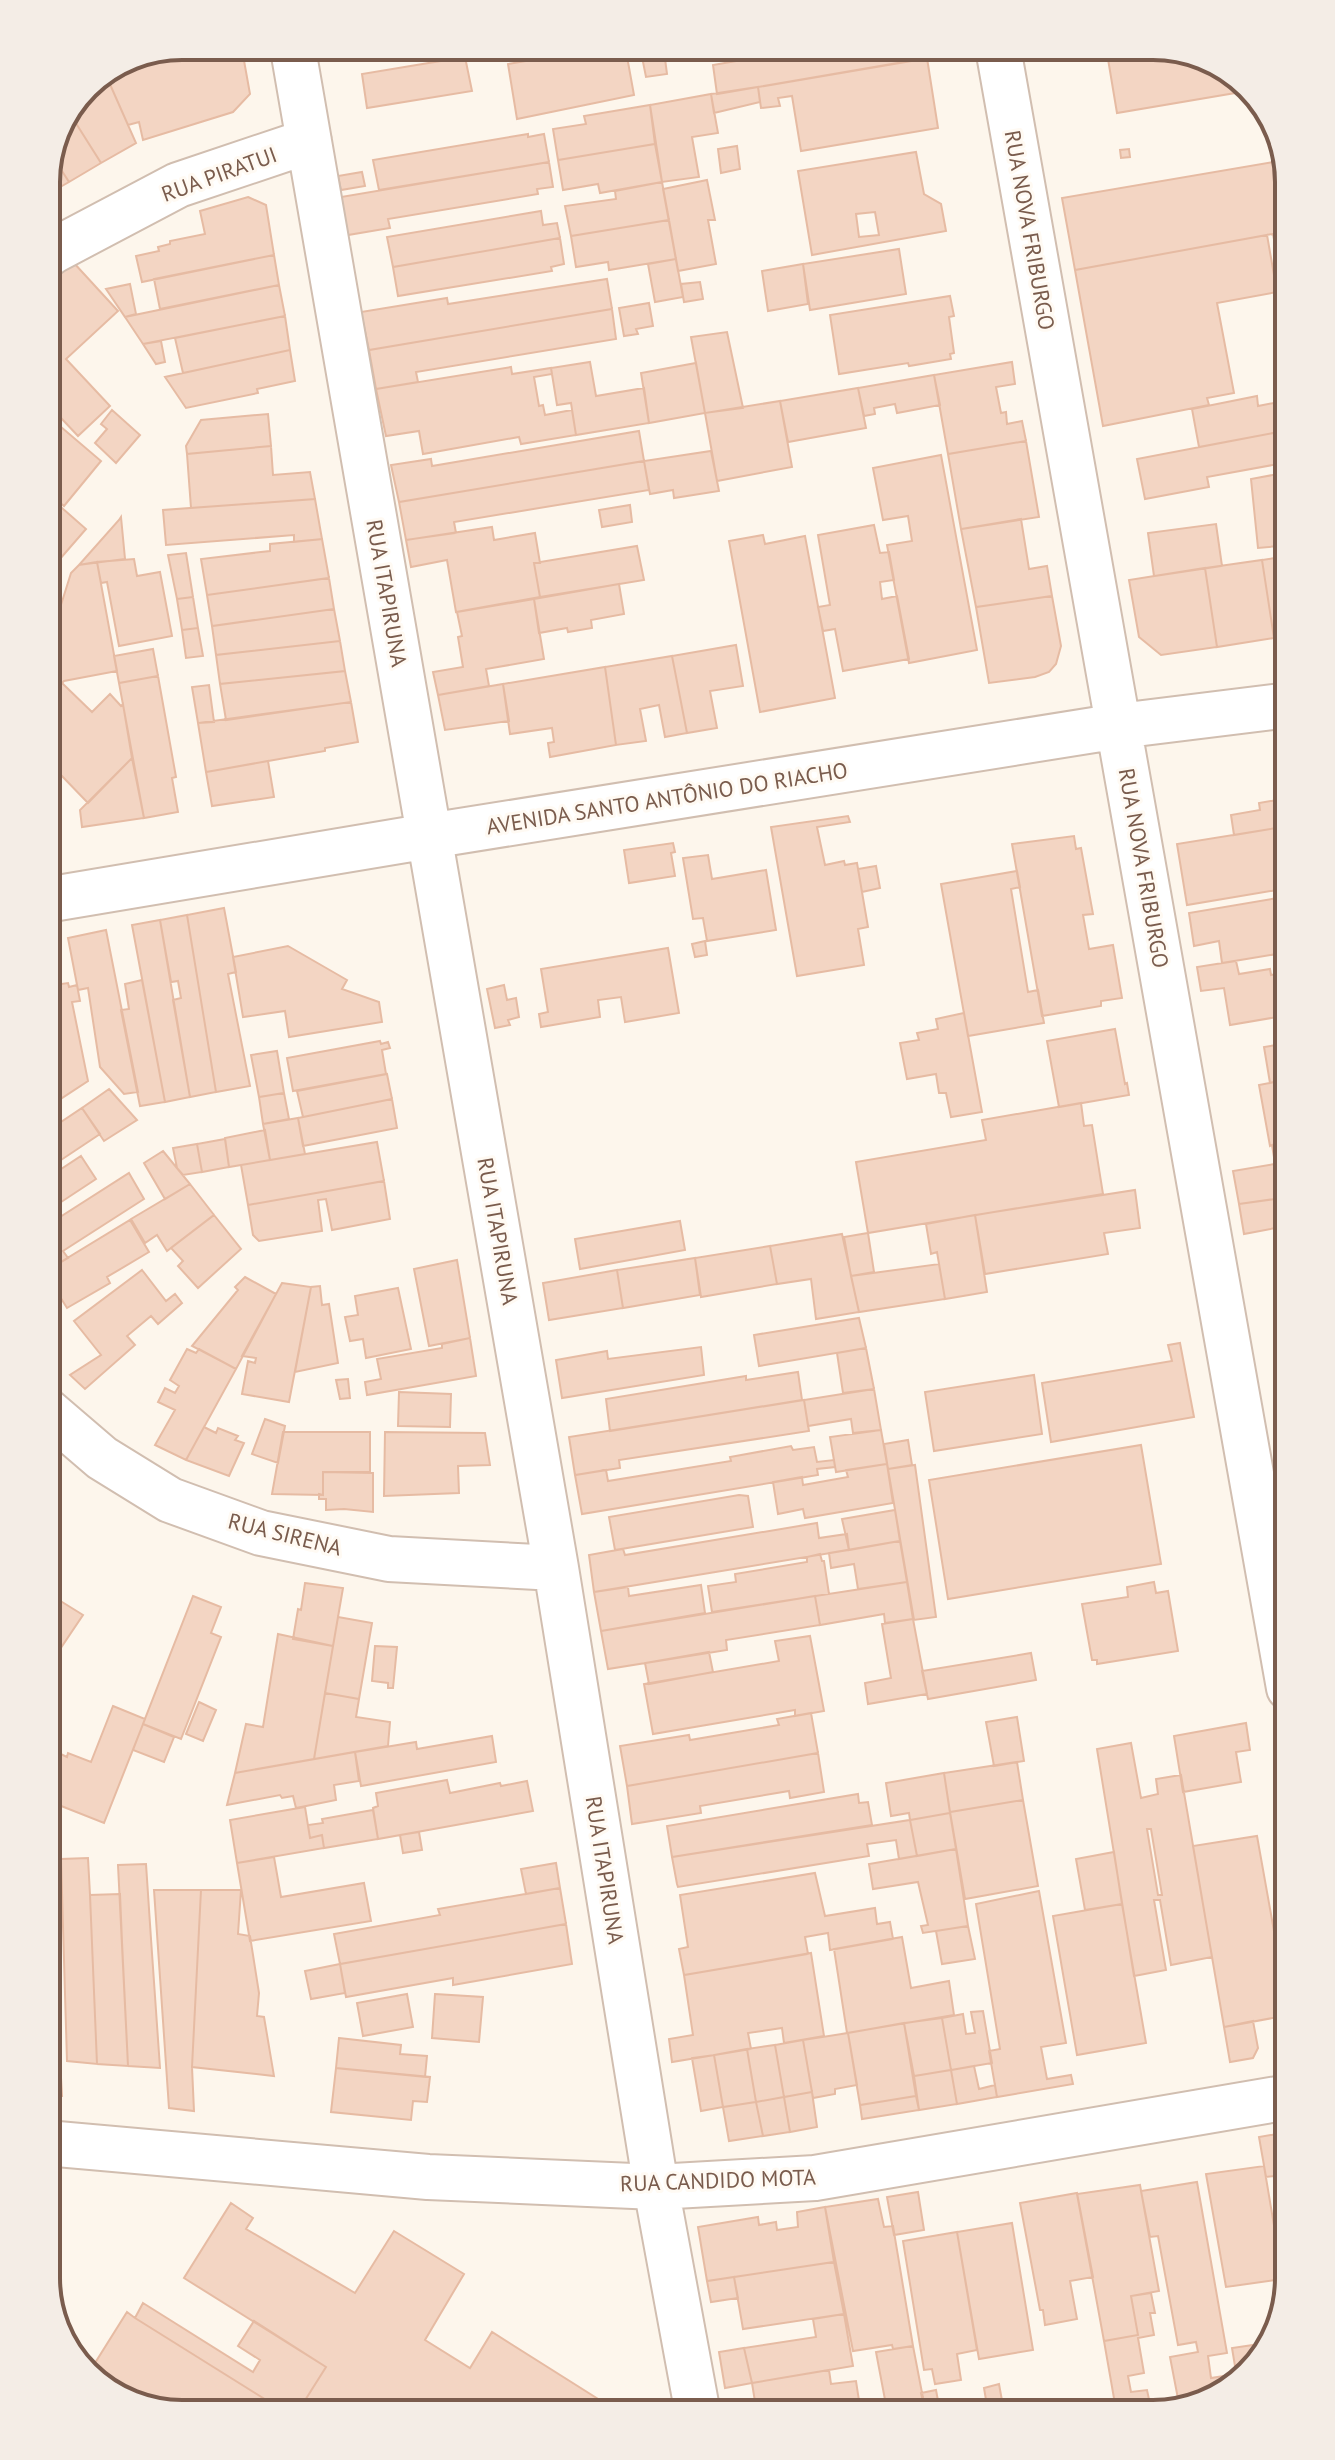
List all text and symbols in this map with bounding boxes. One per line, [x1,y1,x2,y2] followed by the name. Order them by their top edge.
[999,128,1061,332] street label: RUA NOVA FRIBURGO
[157,140,281,208] street label: RUA PIRATUI
[360,517,414,669] street label: RUA ITAPIRUNA
[484,756,850,840] street label: AVENIDA SANTO ANTÔNIO DO RIACHO
[1113,766,1175,970] street label: RUA NOVA FRIBURGO
[471,1155,525,1307] street label: RUA ITAPIRUNA
[225,1506,345,1562] street label: RUA SIRENA
[580,1794,631,1946] street label: RUA ITAPIRUNA
[620,2163,817,2197] street label: RUA CANDIDO MOTA

